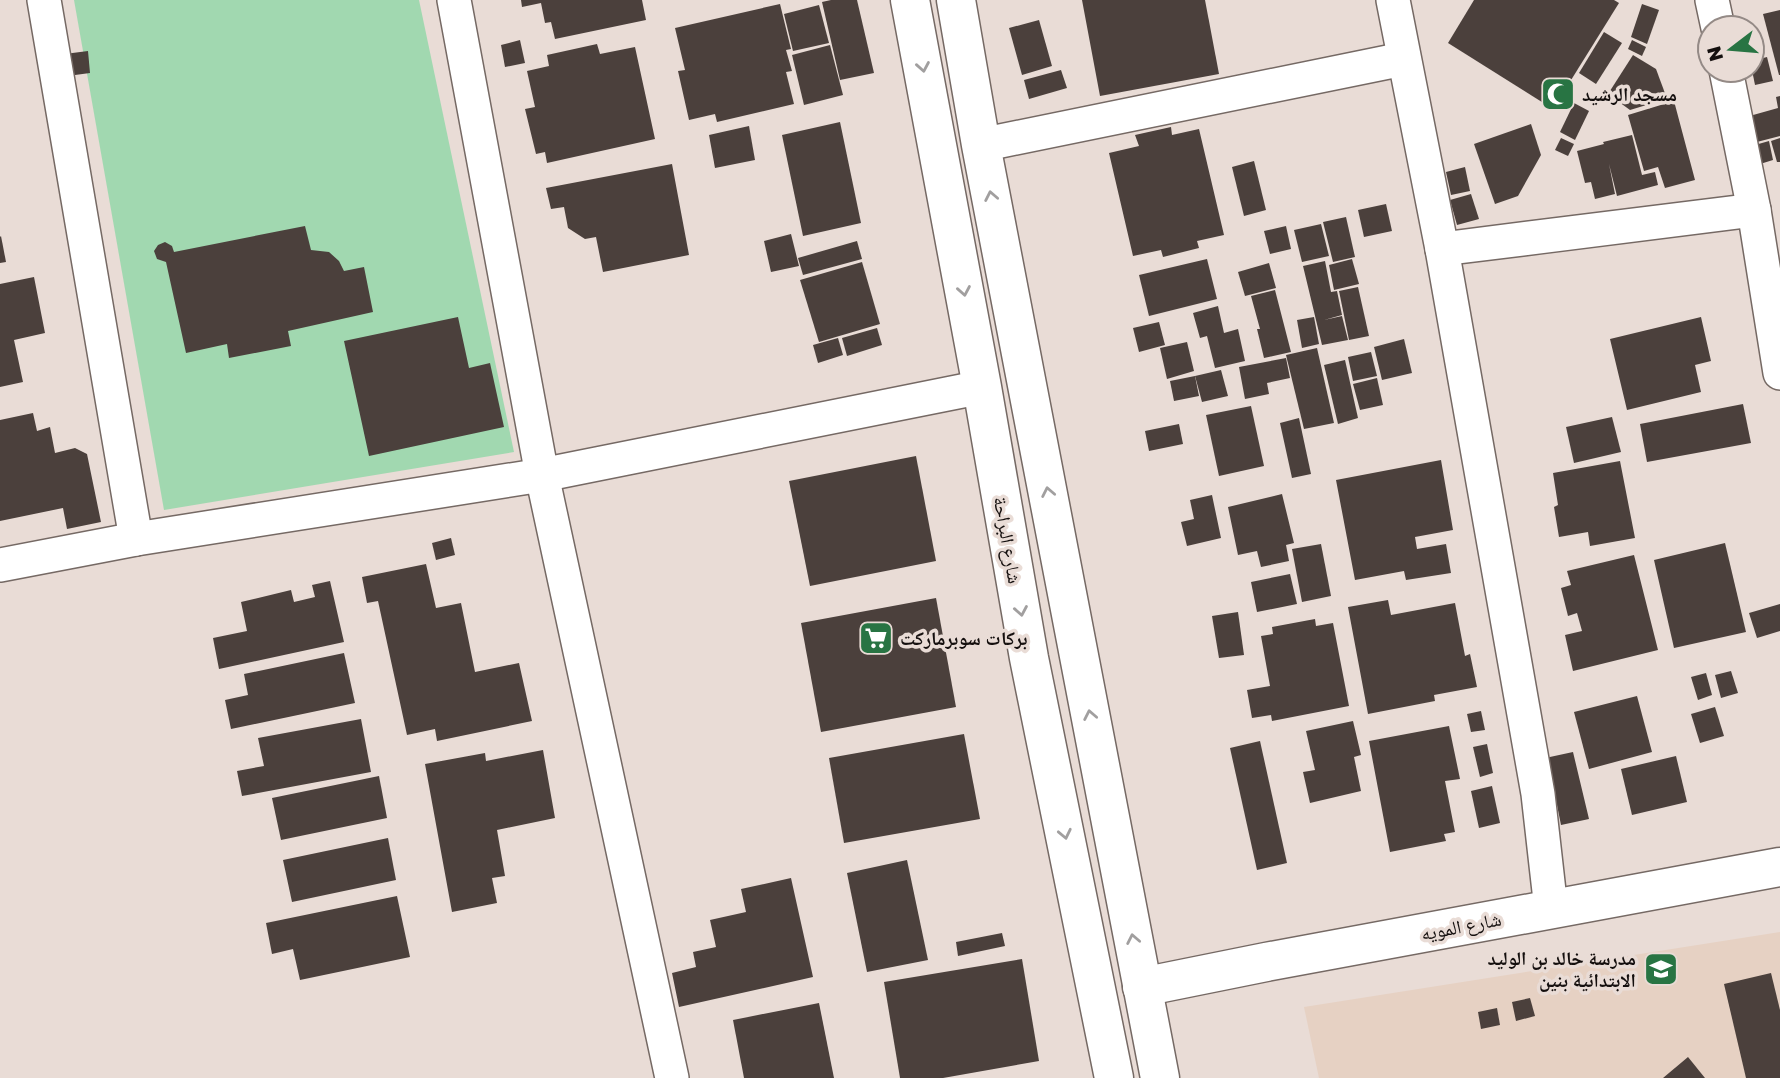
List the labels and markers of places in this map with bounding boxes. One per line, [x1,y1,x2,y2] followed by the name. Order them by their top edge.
[1539,75,1577,113] mosque icon: مسجد الرشيد
[1582,82,1677,106] place label: مسجد الرشيد
[857,619,895,657] supermarket icon: بركات سوبرماركت
[900,626,1028,650] place label: بركات سوبرماركت
[1488,946,1636,992] place label: مدرسة خالد بن الوليد الابتدائية بنين
[1642,950,1680,988] school or university icon: مدرسة خالد بن الوليد الابتدائية بنين

